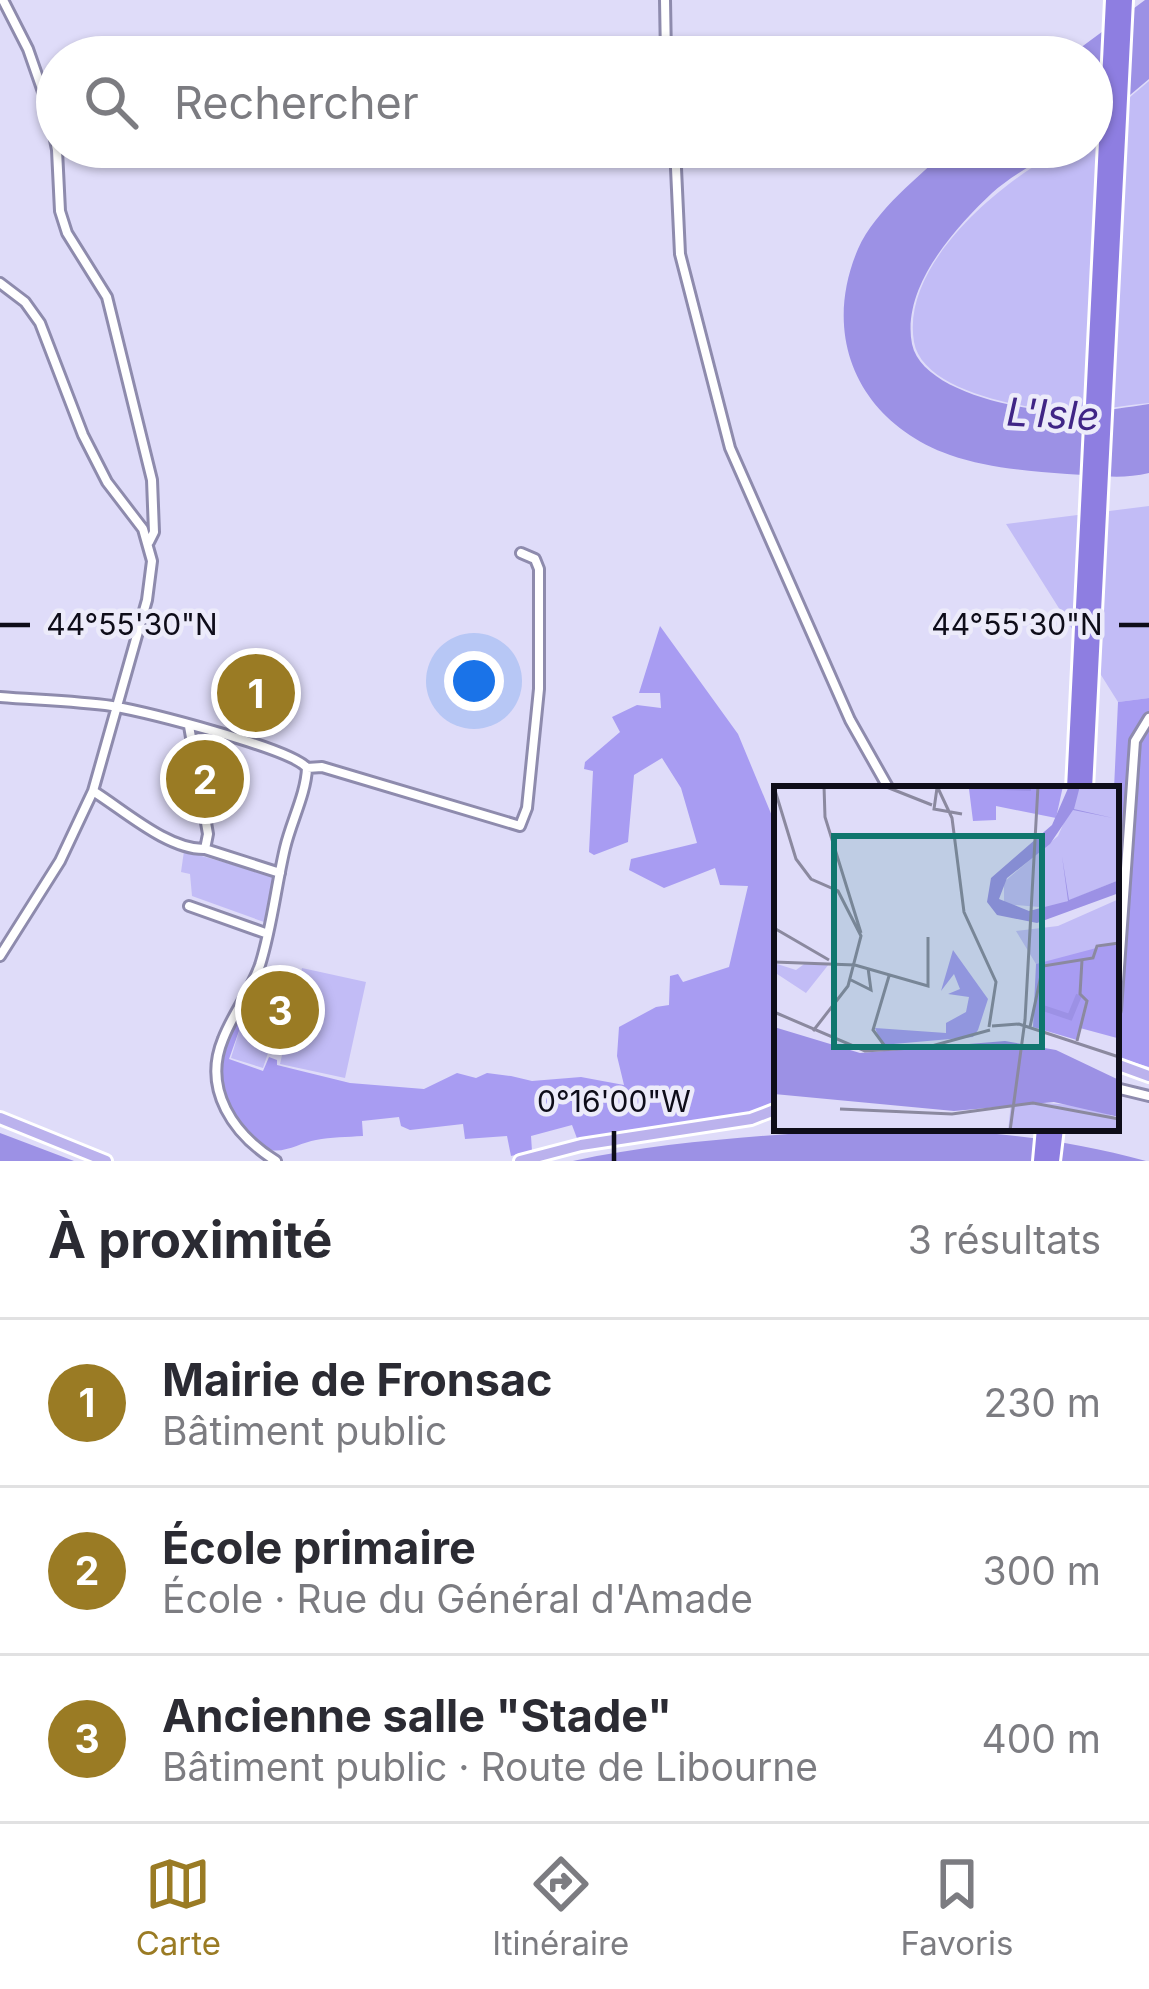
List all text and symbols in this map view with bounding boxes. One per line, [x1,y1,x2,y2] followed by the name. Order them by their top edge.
[36,36,1113,168] search box
[78,69,144,135] icon: search
[174,75,419,130] text: Rechercher
[1005,388,1101,439] water label: L'Isle
[46,606,218,642] text: 44°55'30"N
[931,606,1103,642] text: 44°55'30"N
[217,648,295,738] pin: 1
[444,651,504,711] your location
[166,734,244,824] pin: 2
[774,786,1119,1131] inset map
[241,965,319,1055] pin: 3
[537,1083,691,1119] text: 0°16'00"W
[48,1209,332,1270] text: À proximité
[908,1216,1101,1263] text: 3 résultats
[162,1352,553,1407] text: Mairie de Fronsac
[79,1379,95,1426] text: 1
[983,1379,1101,1426] text: 230 m
[162,1407,447,1454] text: Bâtiment public
[162,1520,476,1575] text: École primaire
[75,1547,99,1594] text: 2
[983,1547,1101,1594] text: 300 m
[162,1575,753,1622] text: École · Rue du Général d'Amade
[162,1688,672,1743] text: Ancienne salle "Stade"
[74,1715,100,1762] text: 3
[981,1715,1101,1762] text: 400 m
[162,1743,818,1790] text: Bâtiment public · Route de Libourne
[136,1851,221,1963] tab: Carte
[492,1851,629,1963] tab: Itinéraire
[901,1851,1013,1963] tab: Favoris

